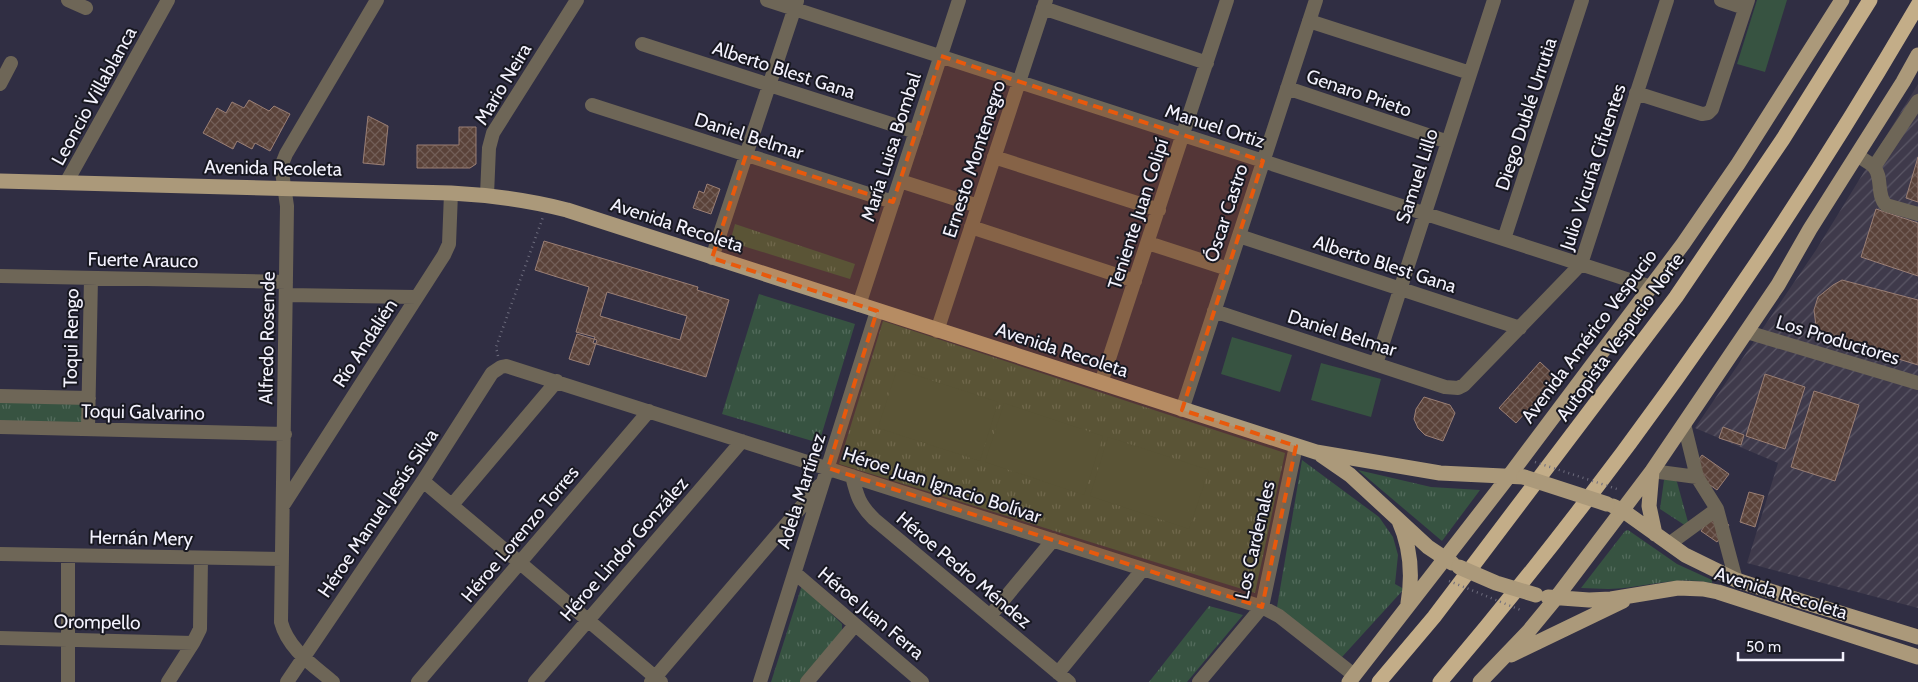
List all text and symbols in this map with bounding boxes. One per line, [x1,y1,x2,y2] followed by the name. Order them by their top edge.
[46,23,142,169] street label: Leoncio Villablanca
[1490,35,1562,193] street label: Diego Dublé Urrutia
[710,36,858,104] street label: Alberto Blest Gana
[470,39,536,129] street label: Mario Neira
[1303,64,1415,122] street label: Genaro Prieto
[856,69,926,224] street label: María Luisa Bombal
[938,78,1010,240] street label: Ernesto Montenegro
[1555,81,1631,254] street label: Julio Vicuña Cifuentes
[1162,99,1268,153] street label: Manuel Ortiz
[692,108,806,164] street label: Daniel Belmar
[1391,126,1443,226] street label: Samuel Lillo
[1103,136,1173,292] street label: Teniente Juan Colipí
[204,155,342,181] street label: Avenida Recoleta
[1198,161,1253,265] street label: Óscar Castro
[608,193,746,257] street label: Avenida Recoleta
[1311,230,1459,298] street label: Alberto Blest Gana
[1516,245,1662,427] street label: Avenida Américo Vespucio
[87,248,199,272] street label: Fuerte Arauco
[1551,248,1689,426] street label: Autopista Vespucio Norte
[254,271,280,405] street label: Alfredo Rosende
[59,288,83,388] street label: Toqui Rengo
[328,294,402,392] street label: Río Andalién
[1285,305,1399,361] street label: Daniel Belmar
[1773,310,1903,370] street label: Los Productores
[993,318,1131,382] street label: Avenida Recoleta
[81,399,205,425] street label: Toqui Galvarino
[313,424,443,602] street label: Héroe Manuel Jesús Silva
[772,430,830,552] street label: Adela Martínez
[840,442,1044,528] street label: Héroe Juan Ignacio Bolívar
[456,461,584,607] street label: Héroe Lorenzo Torres
[555,472,693,626] street label: Héroe Lindor González
[1230,479,1280,601] street label: Los Cardenales
[892,507,1036,633] street label: Héroe Pedro Méndez
[89,526,194,550] street label: Hernán Mery
[813,562,929,664] street label: Héroe Juan Ferra
[1712,562,1850,624] street label: Avenida Recoleta
[53,610,141,634] street label: Orompello
[1738,630,1843,662] scale bar
[1746,638,1781,656] text: 50 m

